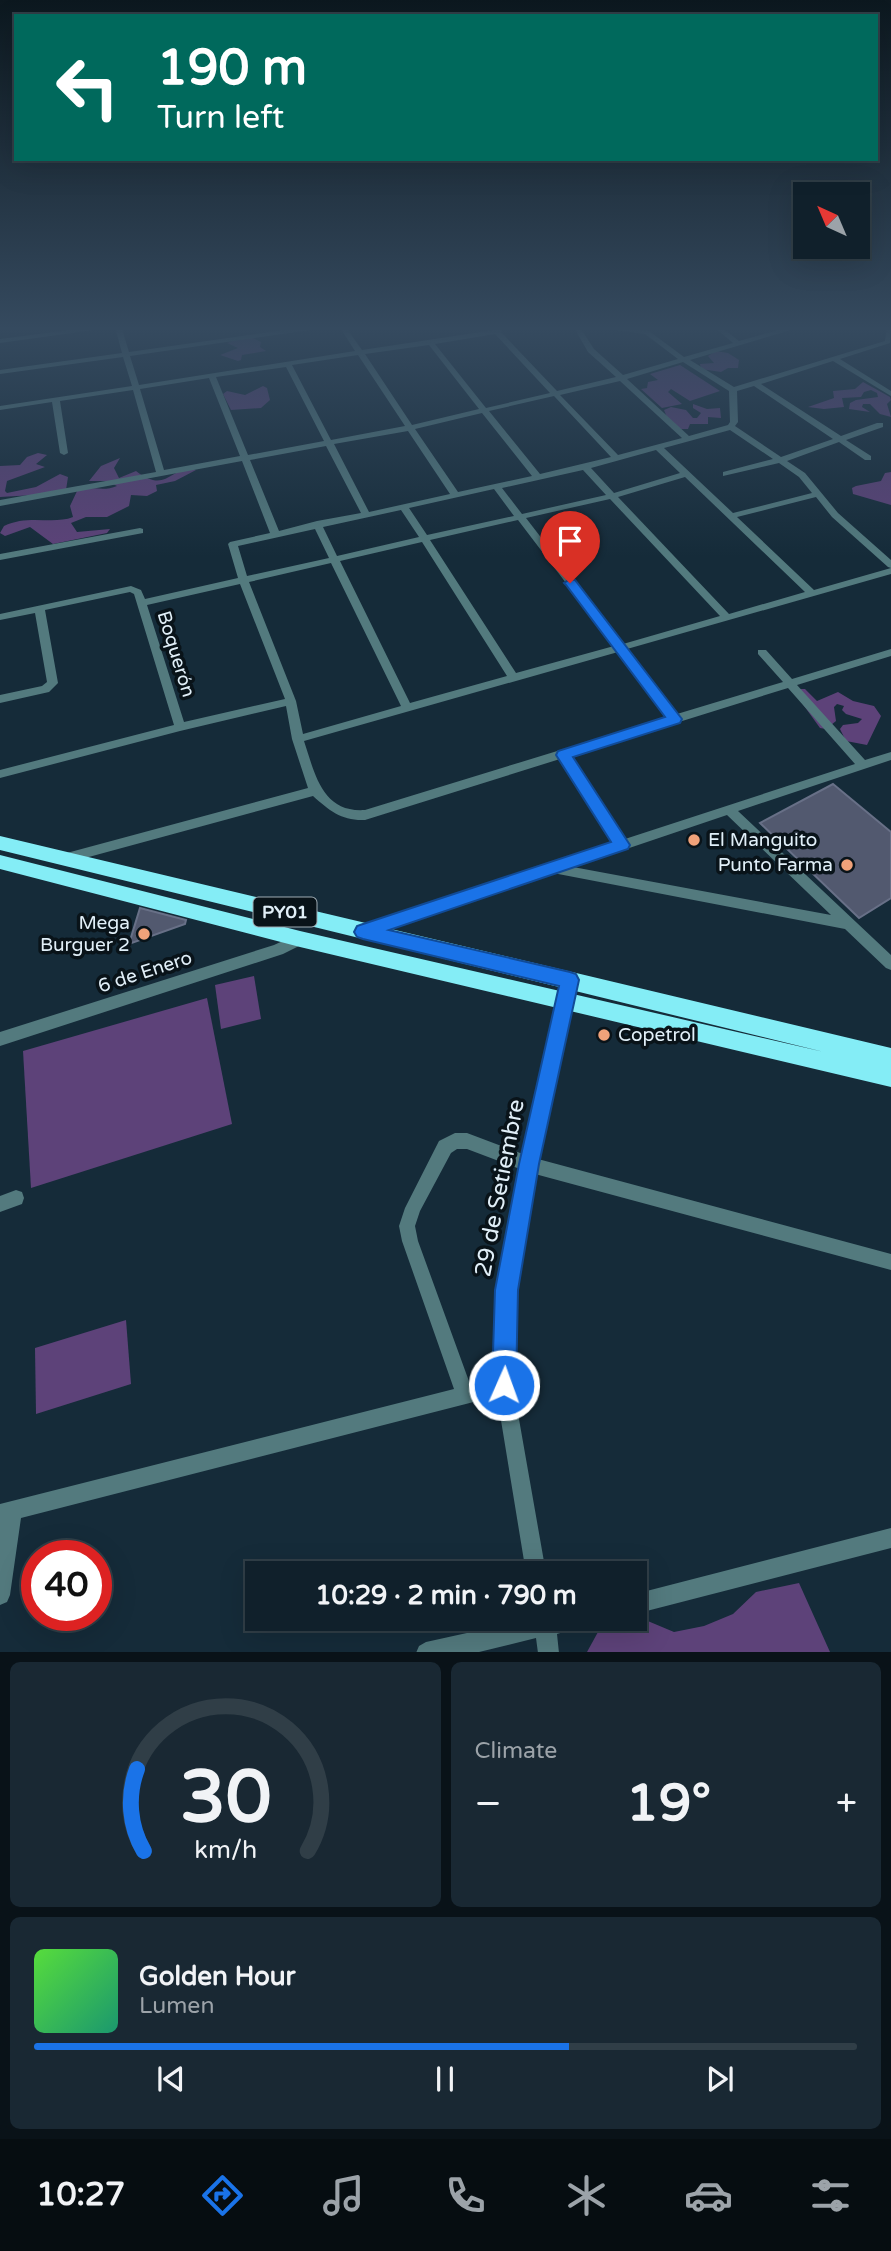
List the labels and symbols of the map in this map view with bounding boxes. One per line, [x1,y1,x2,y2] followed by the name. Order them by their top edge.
[793,182,870,259] north arrow
[540,511,600,583] pin
[152,608,200,700] street label: Boquerón
[708,829,817,851] place label: El Manguito
[686,832,702,848] marker: El Manguito
[718,854,833,876] place label: Punto Farma
[839,857,855,873] marker: Punto Farma
[254,897,316,926] road number: PY01
[40,912,130,956] place label: Mega Burguer 2
[136,926,152,942] marker: Mega Burguer 2
[95,946,195,998] street label: 6 de Enero
[618,1024,696,1046] place label: Copetrol
[596,1027,612,1043] marker: Copetrol
[469,1097,531,1279] street label: 29 de Setiembre
[467,1348,541,1422] position arrow
[21,1540,112,1631] speed limit sign: 40

